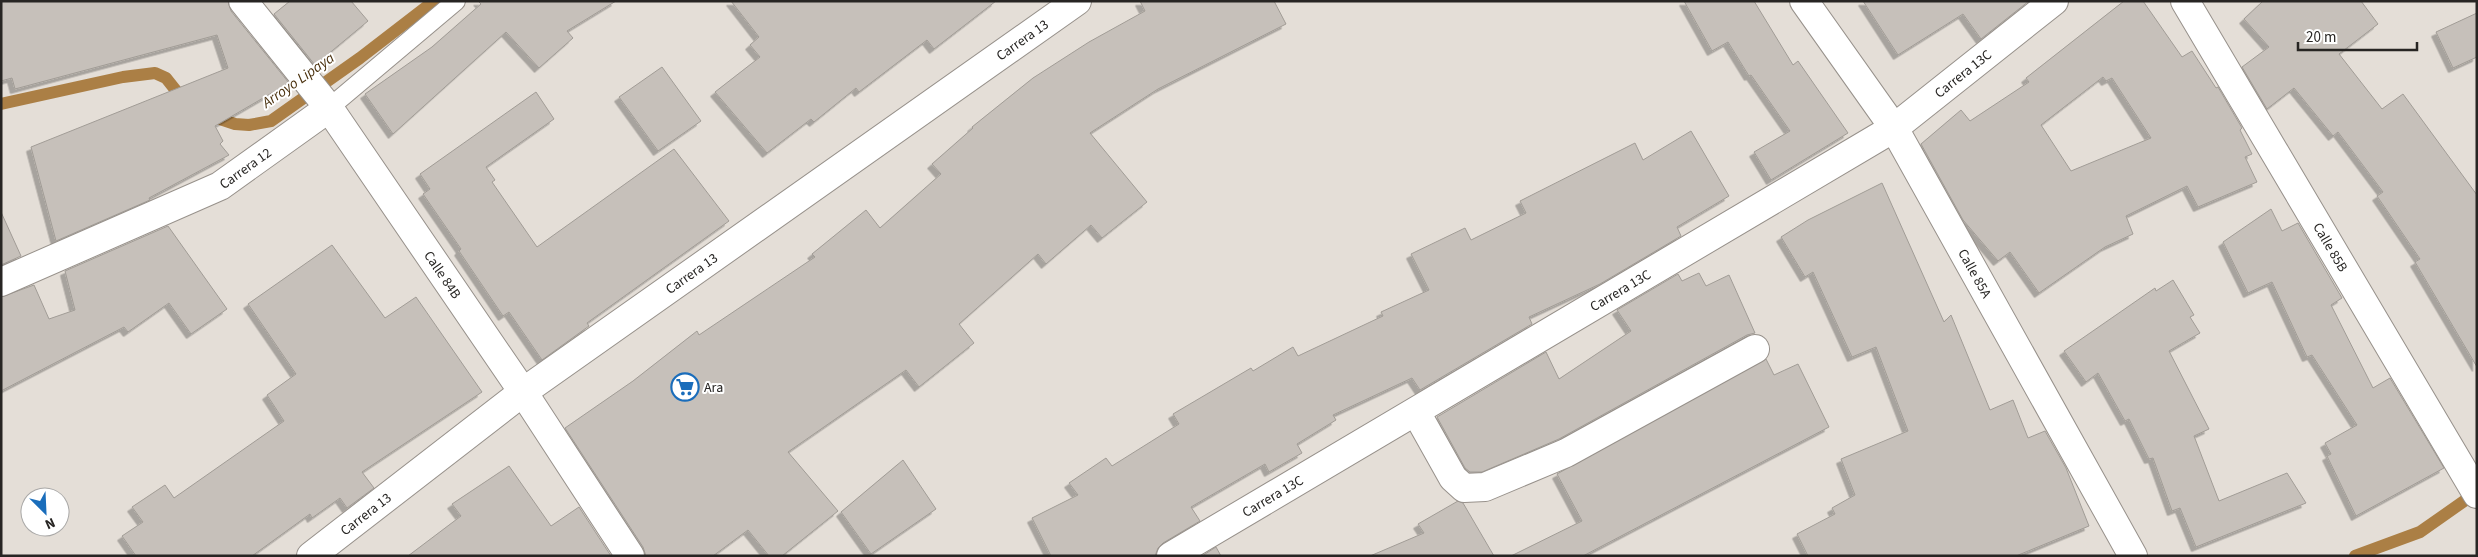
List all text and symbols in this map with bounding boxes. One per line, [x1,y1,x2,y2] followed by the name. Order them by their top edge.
[992,15,1053,66] street label: Carrera 13
[2298,20,2417,52] scale bar
[2306,27,2336,48] text: 20 m
[1931,45,1996,103] street label: Carrera 13C
[257,48,339,114] water label: Arroyo Lipaya
[216,143,276,194] street label: Carrera 12
[2307,219,2352,276] street label: Calle 85B
[1952,245,1996,302] street label: Calle 85A
[418,247,465,303] street label: Calle 84B
[662,249,722,300] street label: Carrera 13
[1586,265,1655,317] street label: Carrera 13C
[670,372,700,402] supermarket icon: Ara
[704,378,723,398] place label: Ara
[1239,471,1307,523] street label: Carrera 13C
[20,487,70,537] north arrow
[336,488,396,541] street label: Carrera 13
[42,512,58,534] text: N

